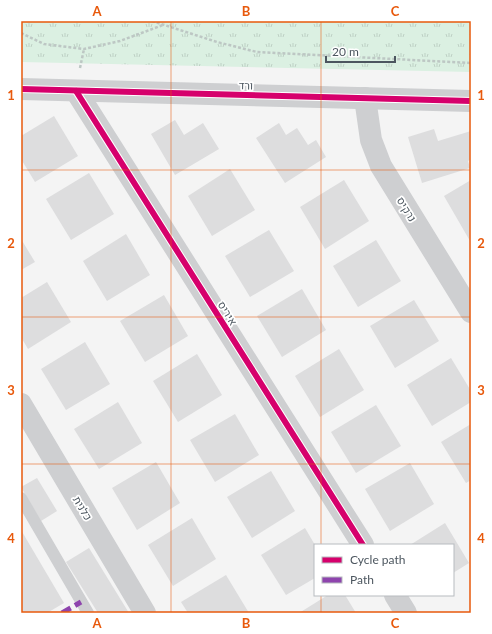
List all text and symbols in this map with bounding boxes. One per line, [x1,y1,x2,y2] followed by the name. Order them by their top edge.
[91,3,102,19] text: A
[242,3,251,19] text: B
[391,3,400,19] text: C
[326,38,395,64] scale bar
[332,44,359,59] text: 20 m
[239,78,253,92] street label: ורד
[7,87,15,103] text: 1
[477,87,485,103] text: 1
[394,194,420,224] street label: נרקיס
[7,235,15,251] text: 2
[477,235,485,251] text: 2
[216,298,240,328] street label: איריס
[7,382,15,398] text: 3
[477,382,485,398] text: 3
[71,494,95,522] street label: כלנית
[7,530,15,546] text: 4
[477,530,485,546] text: 4
[314,544,454,596] legend
[350,552,405,567] text: Cycle path
[350,572,374,587] text: Path
[91,615,102,631] text: A
[242,615,251,631] text: B
[391,615,400,631] text: C

